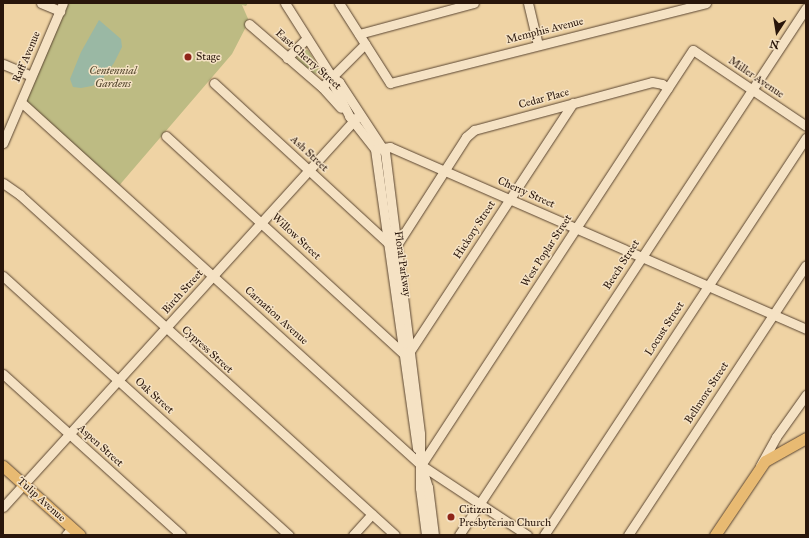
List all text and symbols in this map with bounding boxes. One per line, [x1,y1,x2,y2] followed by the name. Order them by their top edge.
[757,12,797,52] north arrow
[505,15,585,47] street label: Memphis Avenue
[272,27,344,93] street label: East Cherry Street
[10,29,44,85] street label: Raff Avenue
[768,37,780,52] text: N
[196,50,221,64] place label: Stage
[183,52,193,62] marker: Stage
[726,55,786,101] street label: Miller Avenue
[89,65,137,91] park label: Centennial Gardens
[517,86,571,112] street label: Cedar Place
[287,133,331,175] street label: Ash Street
[495,175,557,211] street label: Cherry Street
[451,198,499,262] street label: Hickory Street
[269,211,323,263] street label: Willow Street
[519,212,575,290] street label: West Poplar Street
[391,230,413,298] street label: Floral Parkway
[601,238,643,292] street label: Beech Street
[160,267,206,317] street label: Birch Street
[242,284,310,348] street label: Carnation Avenue
[643,299,687,359] street label: Locust Street
[179,324,235,376] street label: Cypress Street
[682,360,732,426] street label: Bellmore Street
[132,375,176,417] street label: Oak Street
[74,422,126,470] street label: Aspen Street
[14,475,68,525] street label: Tulip Avenue
[459,504,551,530] place label: Citizen Presbyterian Church
[446,512,456,522] marker: Citizen Presbyterian Church

